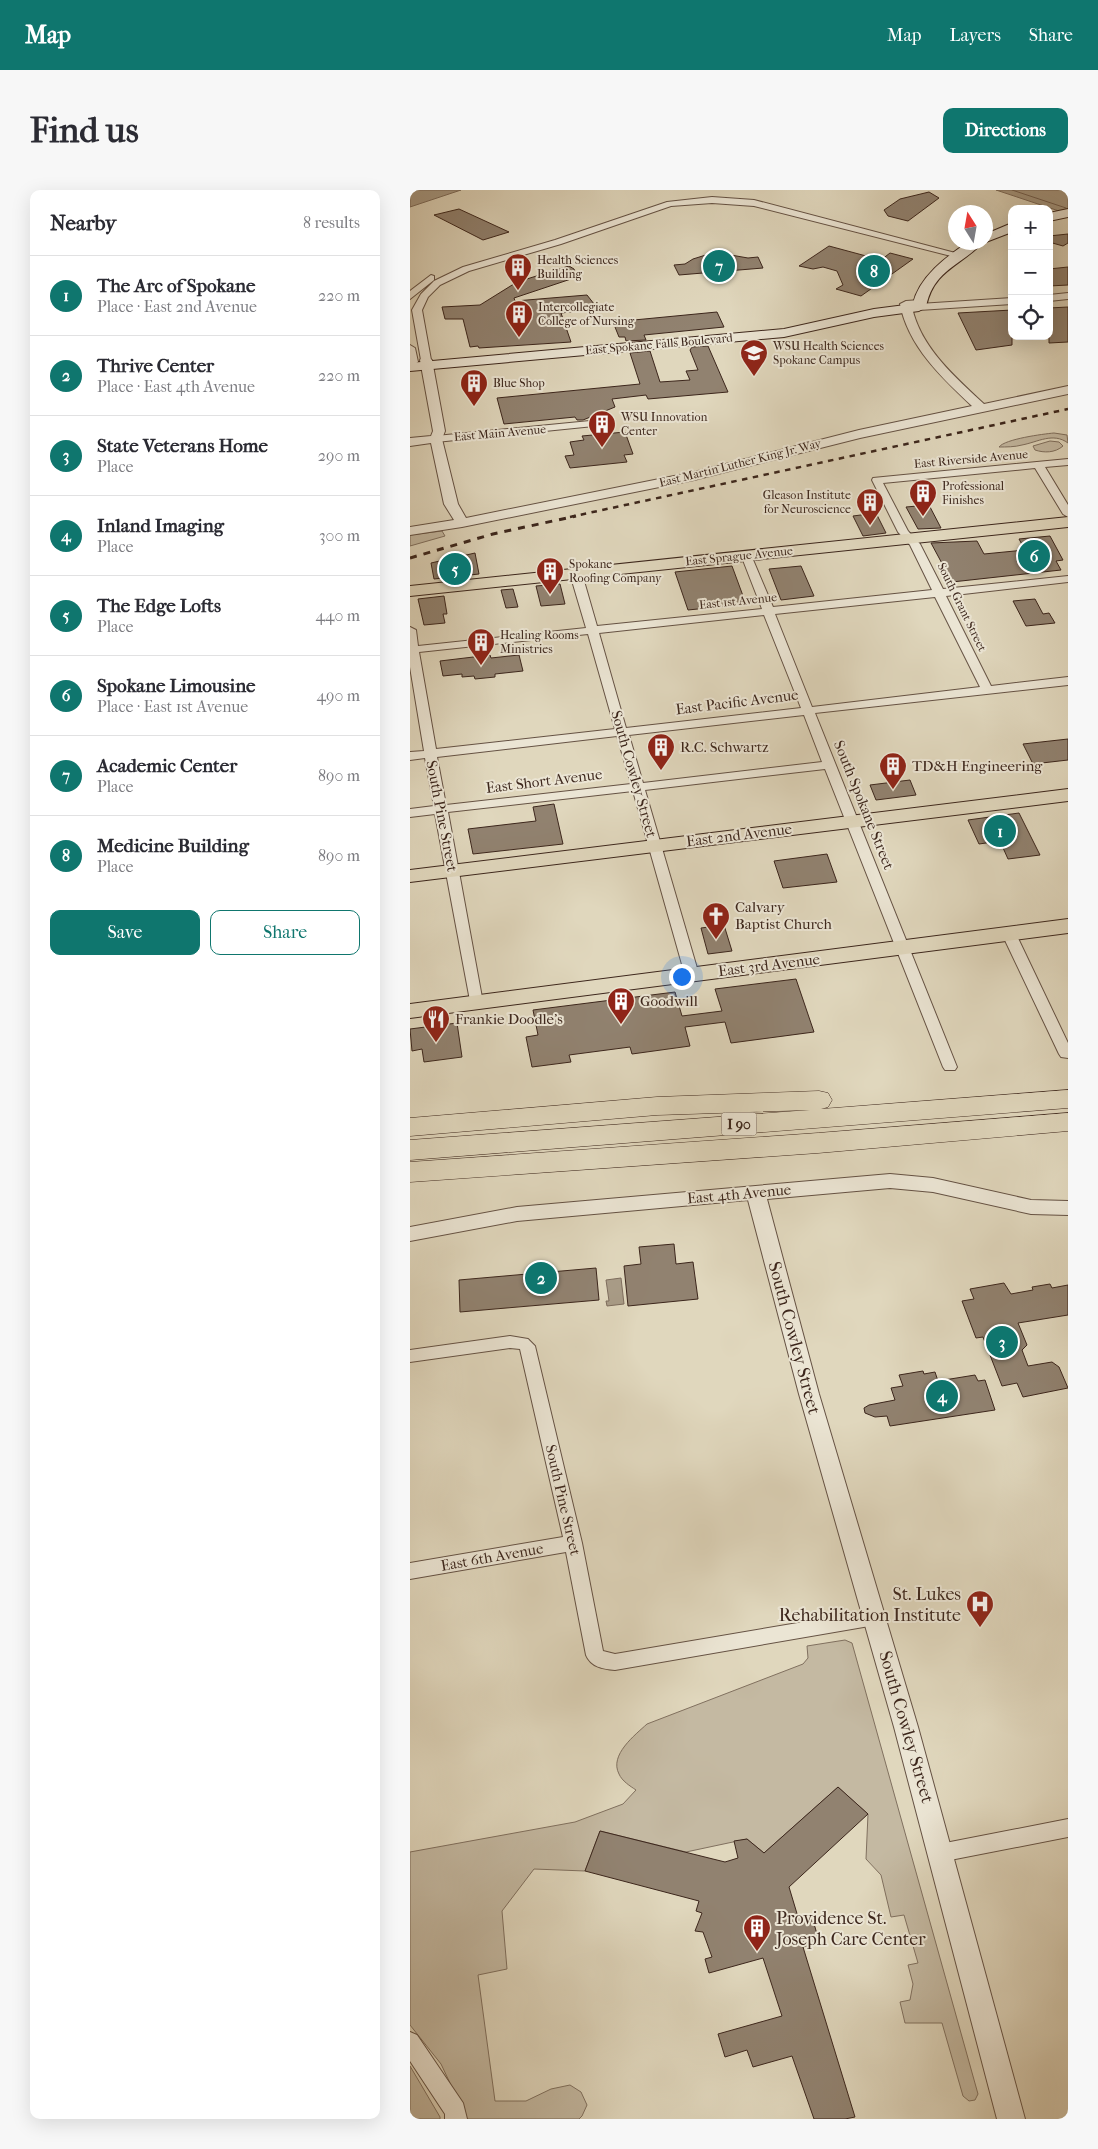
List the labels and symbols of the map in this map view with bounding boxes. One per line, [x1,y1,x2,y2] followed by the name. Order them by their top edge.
[948,205,993,250] north arrow
[703,247,735,285] pin: 7
[503,252,533,291] building icon: Health Sciences Building
[858,252,890,290] pin: 8
[537,253,619,281] place label: Health Sciences Building
[504,299,534,338] building icon: Intercollegiate College of Nursing
[538,300,635,328] place label: Intercollegiate College of Nursing
[585,331,734,357] street label: East Spokane Falls Boulevard
[739,338,769,377] school or university icon: WSU Health Sciences Spokane Campus
[772,339,885,367] place label: WSU Health Sciences Spokane Campus
[459,368,489,407] building icon: Blue Shop
[493,376,545,390] place label: Blue Shop
[587,409,617,448] building icon: WSU Innovation Center
[620,410,707,438] place label: WSU Innovation Center
[453,422,547,444] street label: East Main Avenue
[657,436,823,490] street label: East Martin Luther King Jr. Way
[913,447,1029,471] street label: East Riverside Avenue
[908,478,938,517] building icon: Professional Finishes
[942,479,1005,507] place label: Professional Finishes
[855,487,885,526] building icon: Gleason Institute for Neuroscience
[763,488,851,516] place label: Gleason Institute for Neuroscience
[1018,537,1050,575] pin: 6
[685,543,794,569] street label: East Sprague Avenue
[439,550,471,588] pin: 5
[535,556,565,595] building icon: Spokane Roofing Company
[569,557,662,585] place label: Spokane Roofing Company
[934,560,990,654] street label: South Grant Street
[698,590,778,612] street label: East 1st Avenue
[466,627,496,666] building icon: Healing Rooms Ministries
[500,628,579,656] place label: Healing Rooms Ministries
[675,685,800,718] street label: East Pacific Avenue
[607,708,661,840] street label: South Cowley Street
[646,732,676,771] building icon: R.C. Schwartz
[680,738,769,756] place label: R.C. Schwartz
[830,738,898,873] street label: South Spokane Street
[878,751,908,790] building icon: TD&H Engineering
[912,757,1043,775] place label: TD&H Engineering
[422,759,462,874] street label: South Pine Street
[485,765,604,797] street label: East Short Avenue
[984,812,1016,850] pin: 1
[685,820,793,850] street label: East 2nd Avenue
[735,898,832,933] place label: Calvary Baptist Church
[701,901,731,940] church icon: Calvary Baptist Church
[717,950,821,980] street label: East 3rd Avenue
[669,964,695,990] your location
[606,986,636,1025] building icon: Goodwill
[640,992,698,1010] place label: Goodwill
[421,1004,451,1043] restaurant icon: Frankie Doodle’s
[455,1010,563,1028] place label: Frankie Doodle’s
[722,1112,756,1136] road number: I 90
[686,1180,792,1208] street label: East 4th Avenue
[525,1259,557,1297] pin: 2
[763,1259,825,1417] street label: South Cowley Street
[986,1323,1018,1361] pin: 3
[926,1377,958,1415] pin: 4
[542,1443,585,1558] street label: South Pine Street
[439,1539,545,1575] street label: East 6th Avenue
[779,1584,961,1626] place label: St. Lukes Rehabilitation Institute
[965,1589,995,1628] hospital icon: St. Lukes Rehabilitation Institute
[874,1648,938,1806] street label: South Cowley Street
[774,1908,926,1950] place label: Providence St. Joseph Care Center
[742,1913,772,1952] building icon: Providence St. Joseph Care Center

